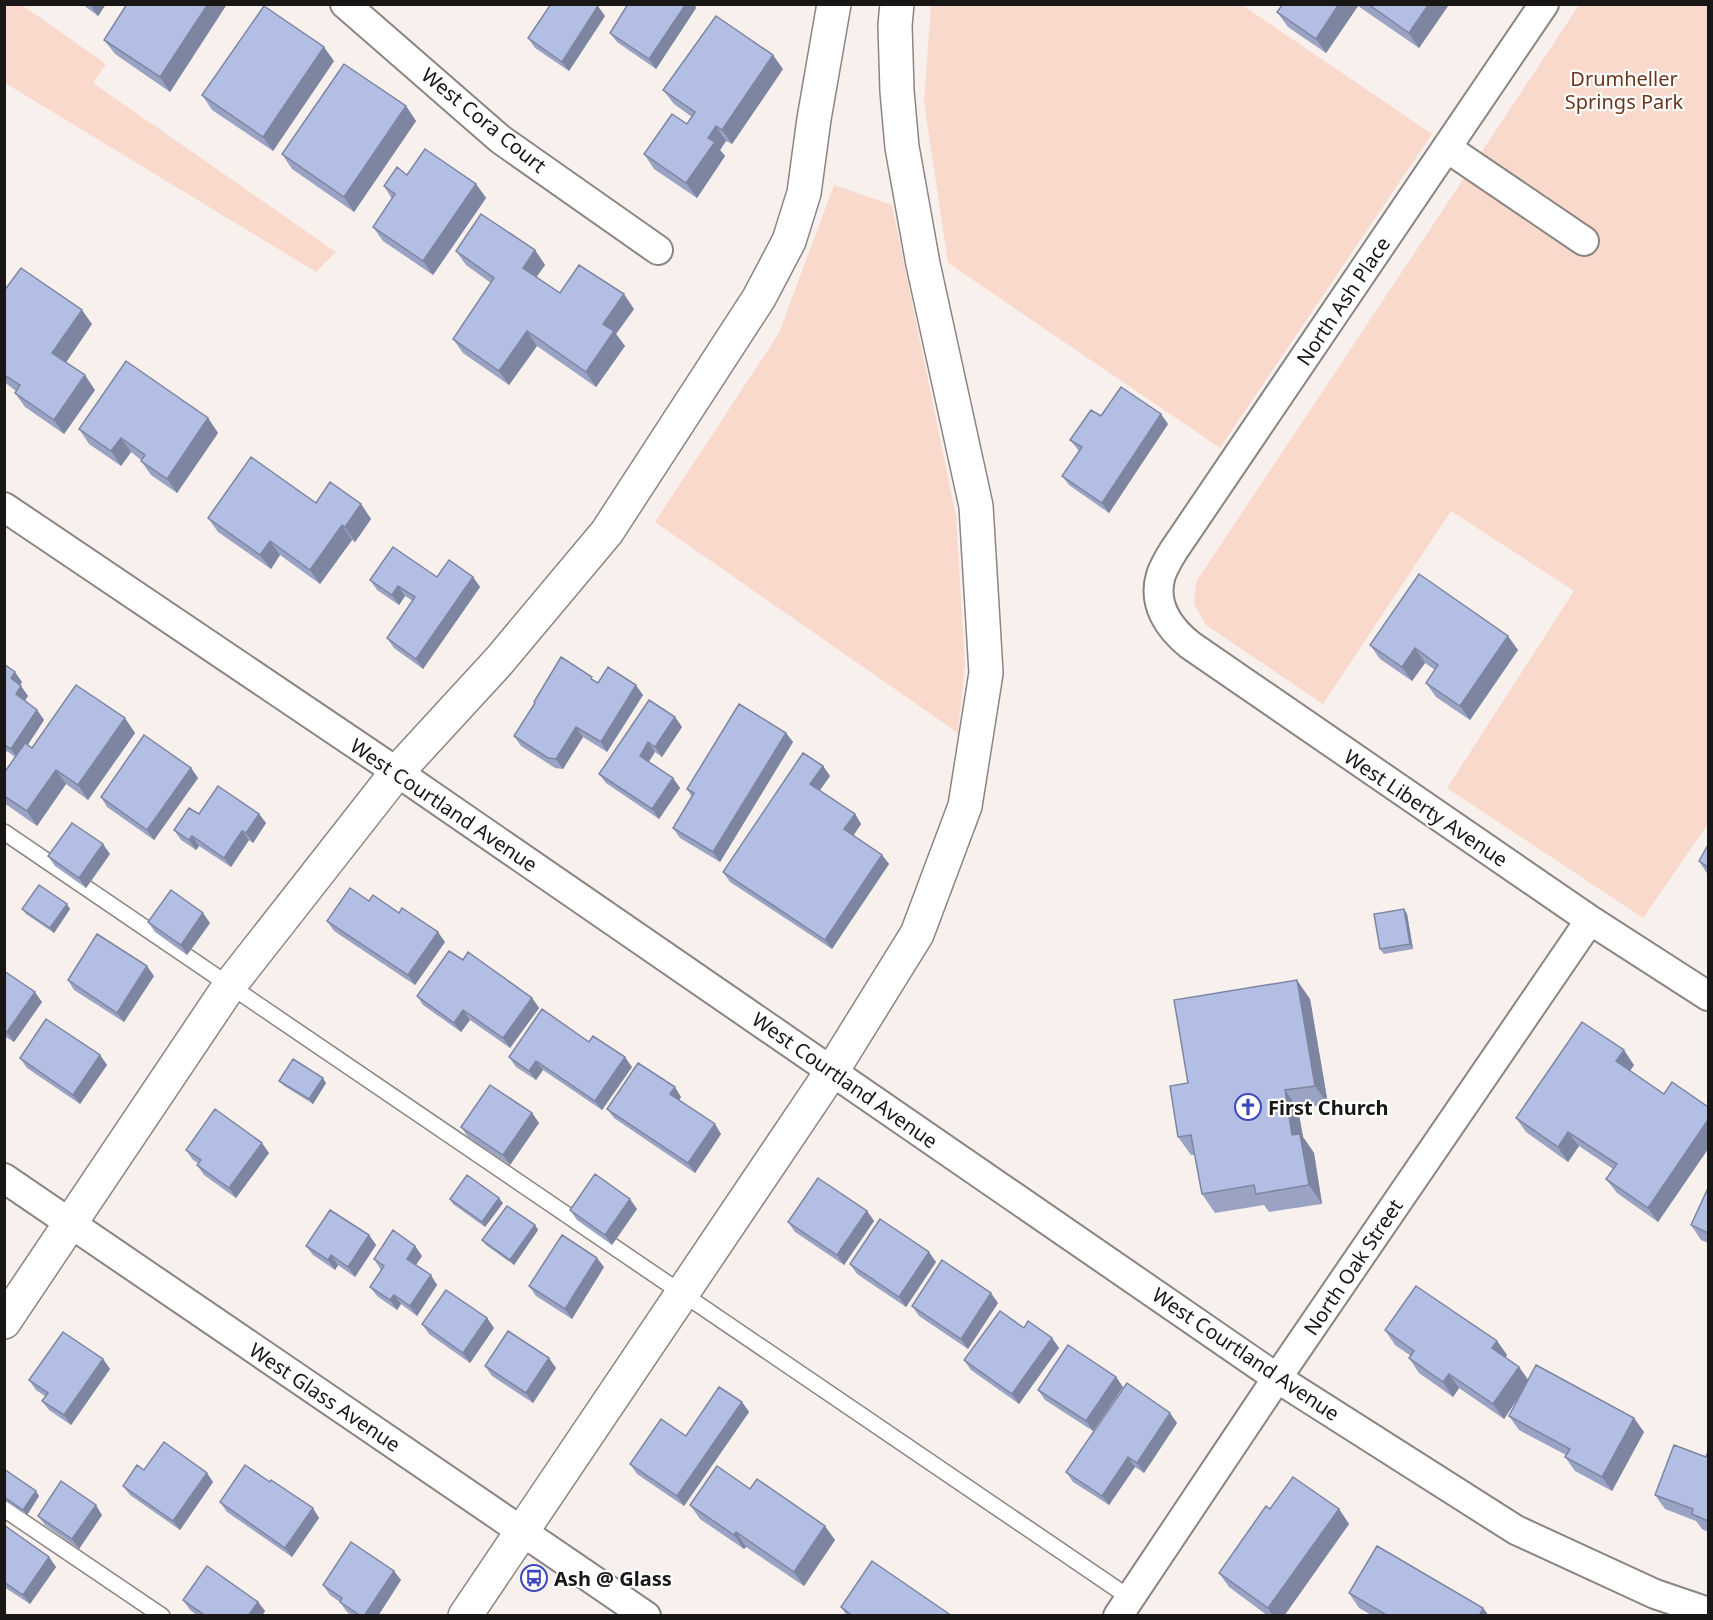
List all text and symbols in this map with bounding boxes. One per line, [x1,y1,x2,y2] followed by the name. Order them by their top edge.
[416,61,552,179] street label: West Cora Court
[1565,65,1684,115] park label: Drumheller Springs Park
[1290,231,1396,371] street label: North Ash Place
[345,732,543,878] street label: West Courtland Avenue
[1339,743,1513,873] street label: West Liberty Avenue
[747,1006,943,1154] street label: West Courtland Avenue
[1233,1092,1263,1122] church icon: First Church
[1268,1094,1389,1121] place label: First Church
[1297,1194,1409,1340] street label: North Oak Street
[1147,1281,1345,1427] street label: West Courtland Avenue
[244,1336,406,1458] street label: West Glass Avenue
[519,1563,549,1593] bus stop icon: Ash @ Glass
[554,1565,672,1592] place label: Ash @ Glass

